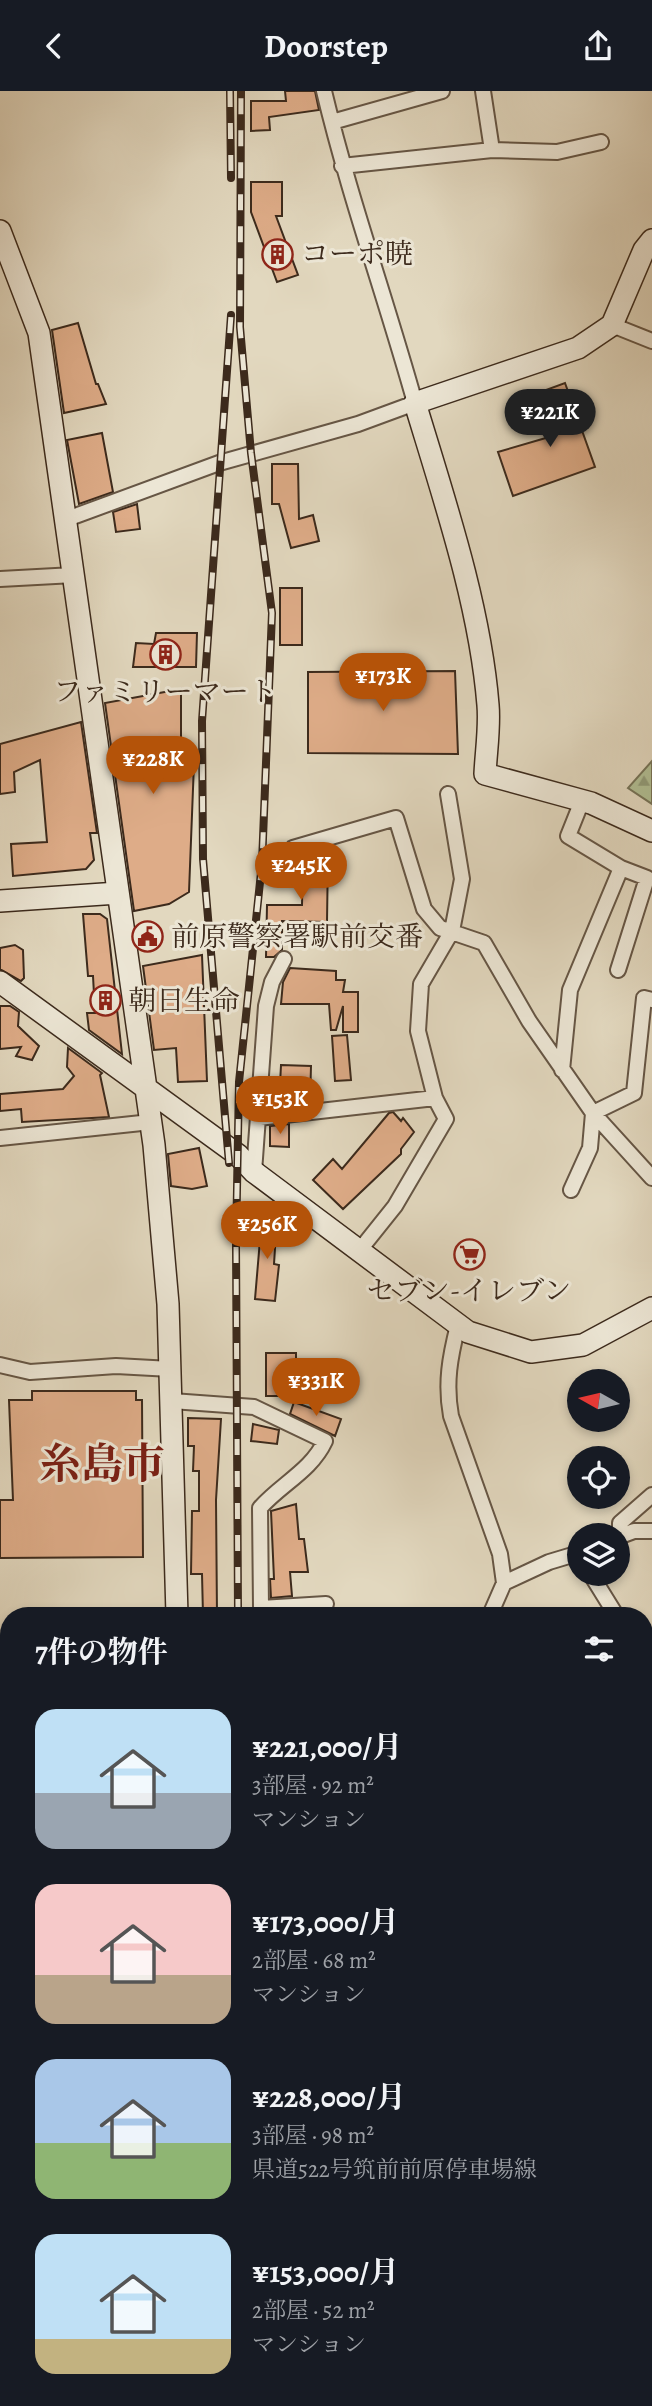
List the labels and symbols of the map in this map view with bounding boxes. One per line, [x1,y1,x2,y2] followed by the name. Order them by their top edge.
[301,235,413,273] place label: コーポ暁
[261,237,295,271] building icon: コーポ暁
[501,389,599,449] pin: ¥221K
[148,638,182,672] building icon: ファミリーマート
[334,653,432,713] pin: ¥173K
[53,673,277,711] place label: ファミリーマート
[104,737,202,796] pin: ¥228K
[252,843,350,902] pin: ¥245K
[171,918,423,956] place label: 前原警察署駅前交番
[131,920,165,954] public building icon: 前原警察署駅前交番
[128,982,240,1020] place label: 朝日生命
[88,984,122,1018] building icon: 朝日生命
[231,1077,329,1136] pin: ¥153K
[218,1201,316,1261] pin: ¥256K
[452,1237,486,1271] supermarket icon: セブン-イレブン
[367,1272,571,1310] place label: セブン-イレブン
[267,1359,365,1418] pin: ¥331K
[567,1369,630,1431] north arrow
[39,1435,165,1492] district label: 糸島市

